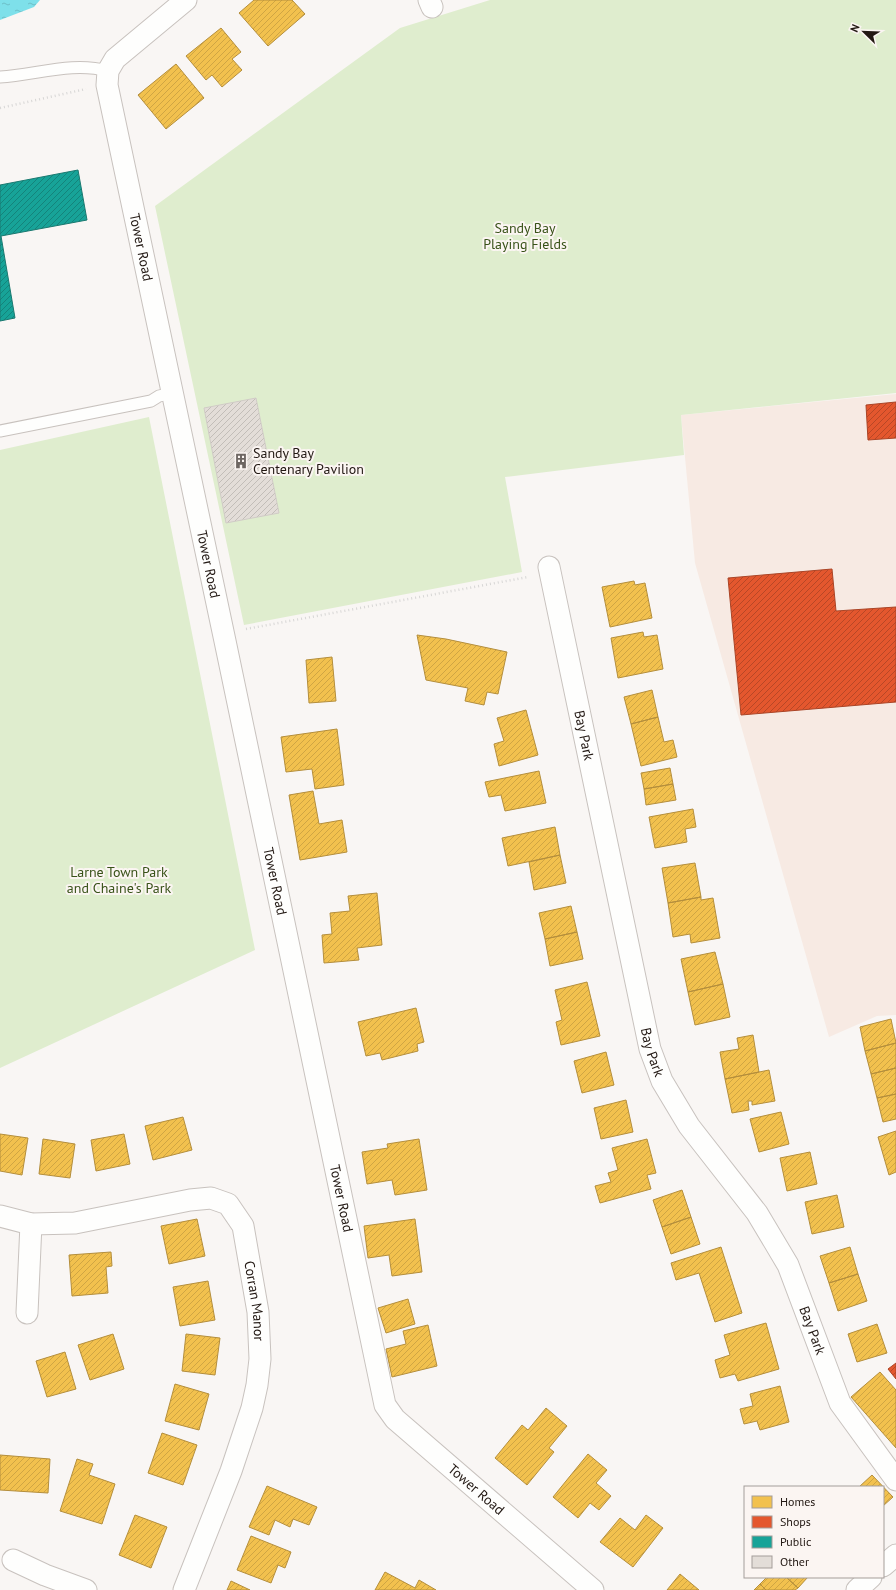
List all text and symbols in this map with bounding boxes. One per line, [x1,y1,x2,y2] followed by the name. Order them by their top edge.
[844,12,884,52] north arrow
[847,22,863,34] text: N
[125,212,157,283] street label: Tower Road
[483,219,567,253] park label: Sandy Bay Playing Fields
[253,444,364,478] place label: Sandy Bay Centenary Pavilion
[232,452,250,470] building icon: Sandy Bay Centenary Pavilion
[193,529,225,600] street label: Tower Road
[570,709,598,762] street label: Bay Park
[259,846,291,917] street label: Tower Road
[67,863,171,897] park label: Larne Town Park and Chaine's Park
[637,1026,669,1079] street label: Bay Park
[326,1163,358,1234] street label: Tower Road
[240,1259,268,1342] street label: Corran Manor
[795,1304,830,1358] street label: Bay Park
[445,1460,508,1519] street label: Tower Road
[744,1486,884,1578] legend
[780,1494,815,1509] text: Homes
[780,1514,811,1529] text: Shops
[780,1534,812,1549] text: Public
[780,1554,809,1569] text: Other

